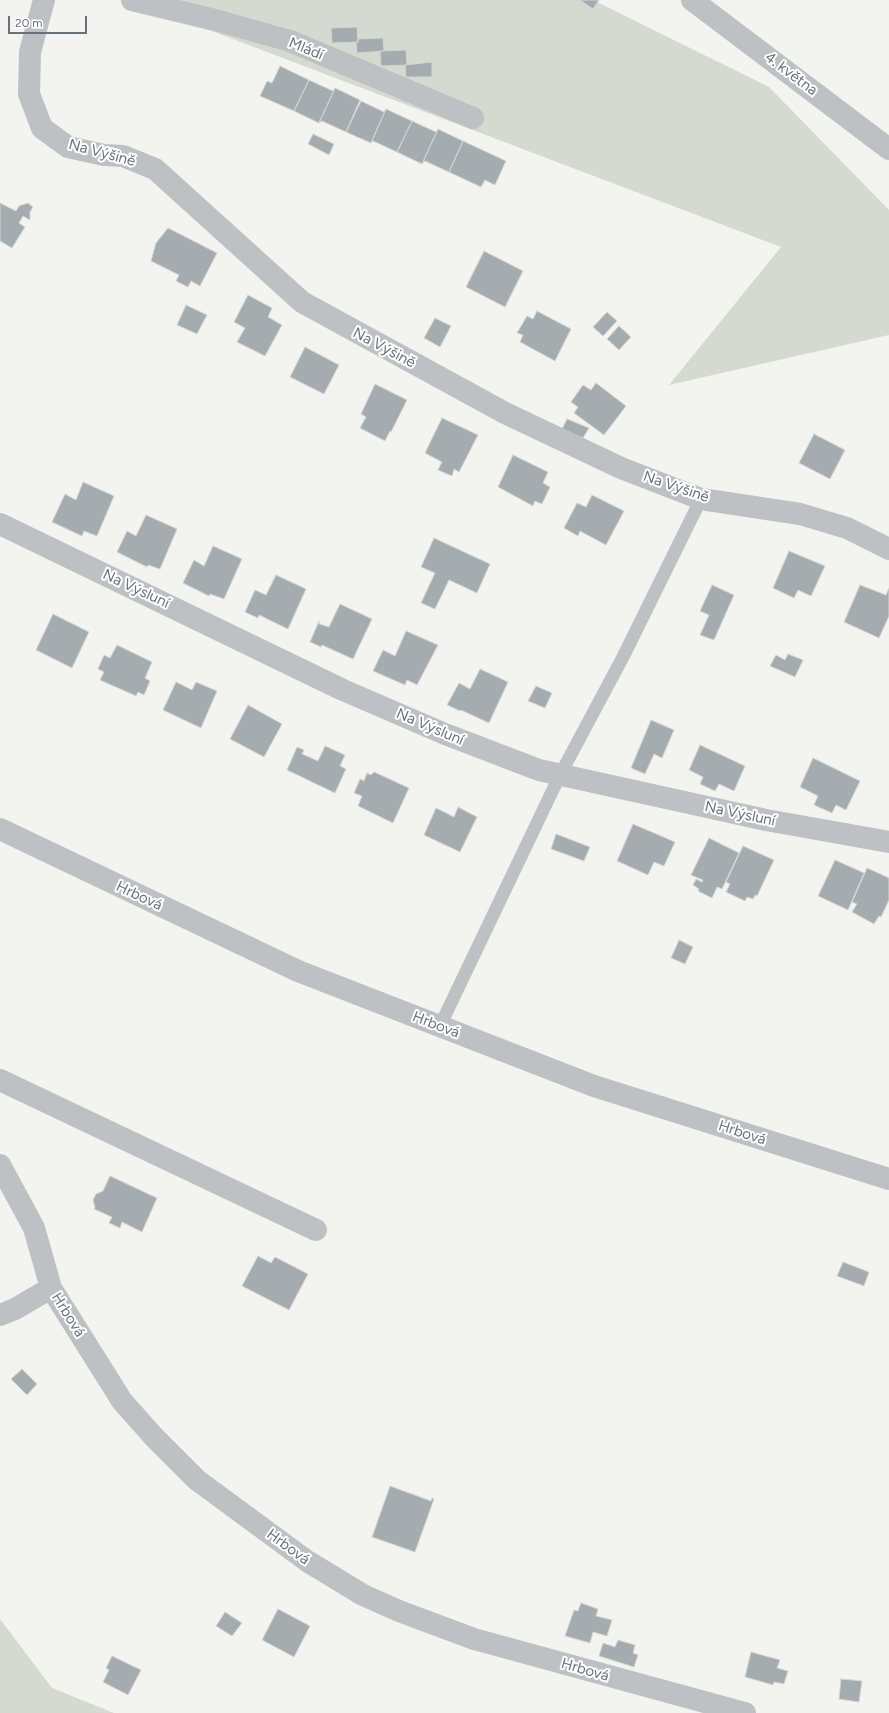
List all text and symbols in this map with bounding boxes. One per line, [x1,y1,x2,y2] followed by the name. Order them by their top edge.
[10,8,89,34] scale bar
[15,16,43,30] text: 20 m
[286,34,326,64] street label: Mládí
[761,48,821,100] street label: 4. května
[67,135,137,171] street label: Na Výšině
[350,324,418,372] street label: Na Výšině
[641,467,711,507] street label: Na Výšině
[100,566,172,612] street label: Na Výsluní
[393,705,467,749] street label: Na Výsluní
[703,798,777,830] street label: Na Výsluní
[113,878,165,914] street label: Hrbová
[410,1008,462,1042] street label: Hrbová
[716,1117,768,1149] street label: Hrbová
[47,1290,89,1340] street label: Hrbová
[263,1525,313,1569] street label: Hrbová
[559,1655,611,1685] street label: Hrbová

